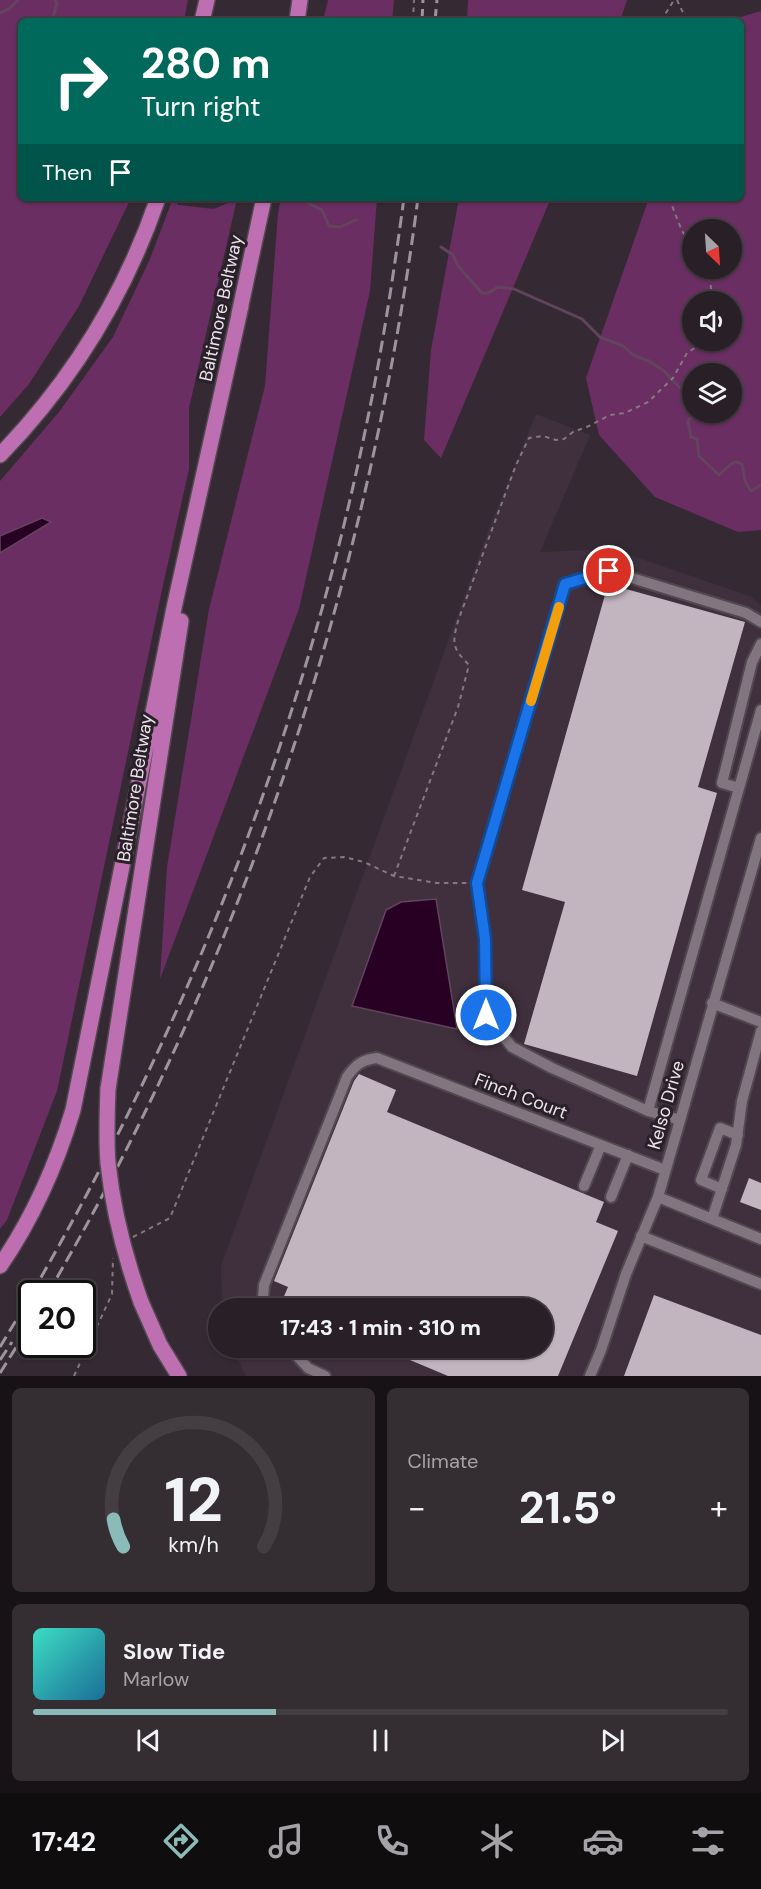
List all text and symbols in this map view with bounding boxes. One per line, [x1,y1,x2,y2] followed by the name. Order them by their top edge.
[141,36,271,91] text: 280 m
[42,42,120,120] icon: right
[141,89,261,124] text: Turn right
[104,156,137,189] icon: arrive
[42,158,92,187] text: Then
[682,219,742,279] north arrow
[682,219,742,423] map controls
[194,233,248,383] street label: Baltimore Beltway
[682,291,742,351] button: sound
[682,363,742,423] button: layers
[583,545,634,596] pin
[592,554,625,587] icon: arrive
[111,712,159,864] street label: Baltimore Beltway
[454,983,518,1047] position arrow
[642,1058,690,1152] street label: Kelso Drive
[471,1067,571,1125] street label: Finch Court
[18,1280,96,1358] speed limit sign: 20
[280,1313,481,1342] text: 17:43 · 1 min · 310 m
[408,1448,478,1474] text: Climate
[164,1459,223,1540] text: 12
[519,1478,617,1537] text: 21.5°
[408,1486,426,1529] text: −
[710,1486,728,1529] text: +
[168,1531,219,1559] text: km/h
[123,1637,225,1666] text: Slow Tide
[123,1666,189,1692] text: Marlow
[132,1724,165,1757] icon: previous
[364,1724,397,1757] icon: pause
[596,1724,629,1757] icon: next
[160,1820,202,1862] icon: directions
[265,1820,307,1862] icon: music
[371,1820,413,1862] icon: phone
[476,1820,518,1862] icon: climate
[582,1820,624,1862] icon: car
[687,1820,729,1862] icon: filters
[32,1824,96,1859] text: 17:42

